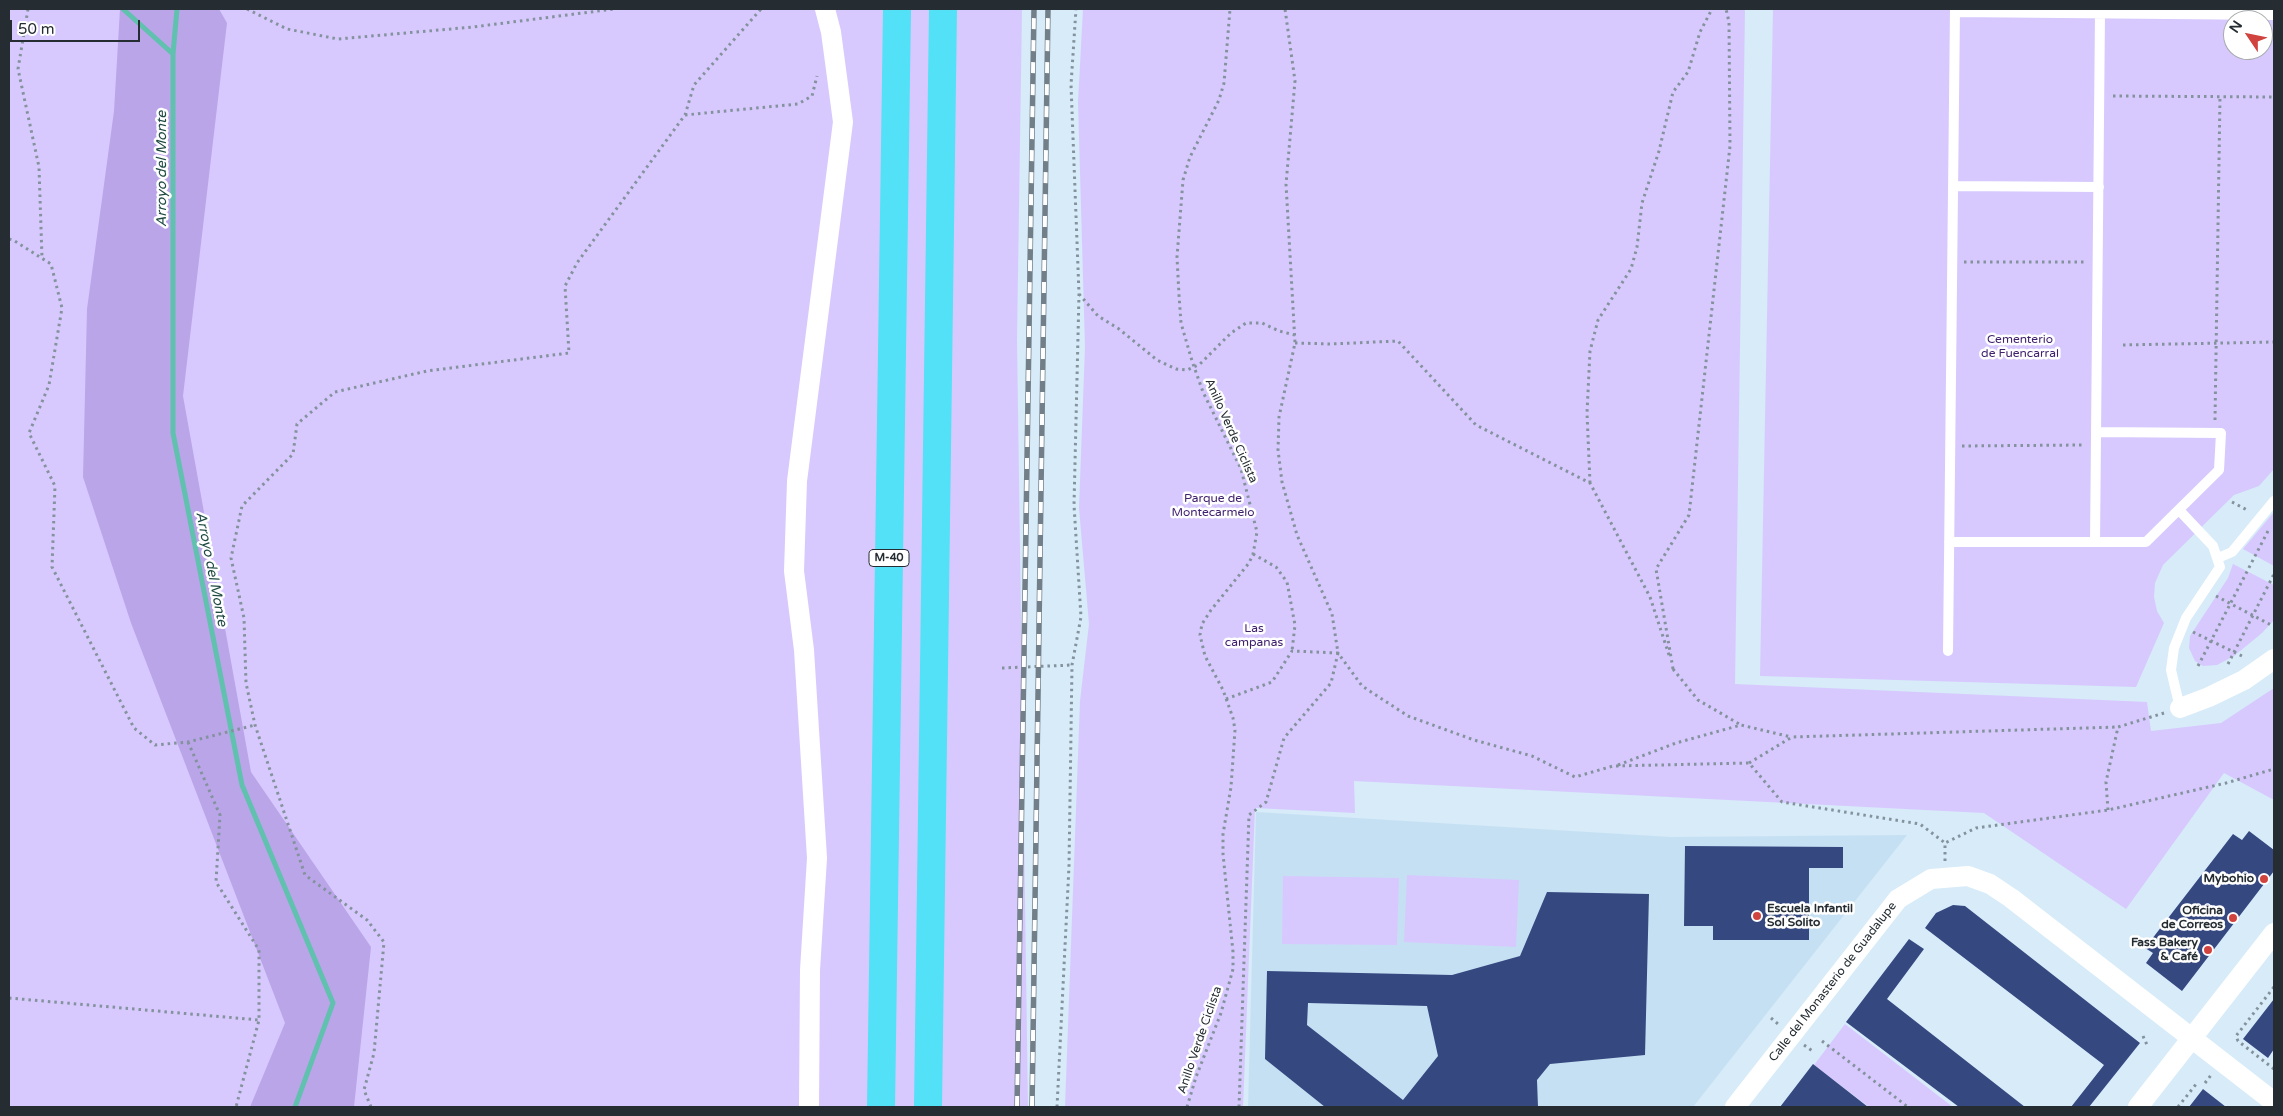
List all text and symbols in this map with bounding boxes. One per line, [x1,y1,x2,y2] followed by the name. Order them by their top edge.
[12,10,142,42] scale bar
[2223,10,2273,60] north arrow
[2226,17,2246,36] text: N
[18,20,55,38] text: 50 m
[154,111,170,227] water label: Arroyo del Monte
[1981,333,2059,361] park label: Cementerio de Fuencarral
[1202,377,1260,485] street label: Anillo Verde Ciclista
[1171,492,1255,520] park label: Parque de Montecarmelo
[192,510,230,628] water label: Arroyo del Monte
[869,550,909,566] road number: M-40
[1225,622,1283,650] park label: Las campanas
[2204,872,2254,886] place label: Mybohio
[2258,873,2270,885] marker: Mybohio
[1766,899,1900,1065] street label: Calle del Monasterio de Guadalupe
[1767,902,1853,930] place label: Escuela Infantil Sol Solito
[2161,904,2223,932] place label: Oficina de Correos
[1751,910,1763,922] marker: Escuela Infantil Sol Solito
[2227,912,2239,924] marker: Oficina de Correos
[2131,936,2198,964] place label: Fass Bakery & Café
[2202,944,2214,956] marker: Fass Bakery & Café
[1175,984,1225,1096] street label: Anillo Verde Ciclista

